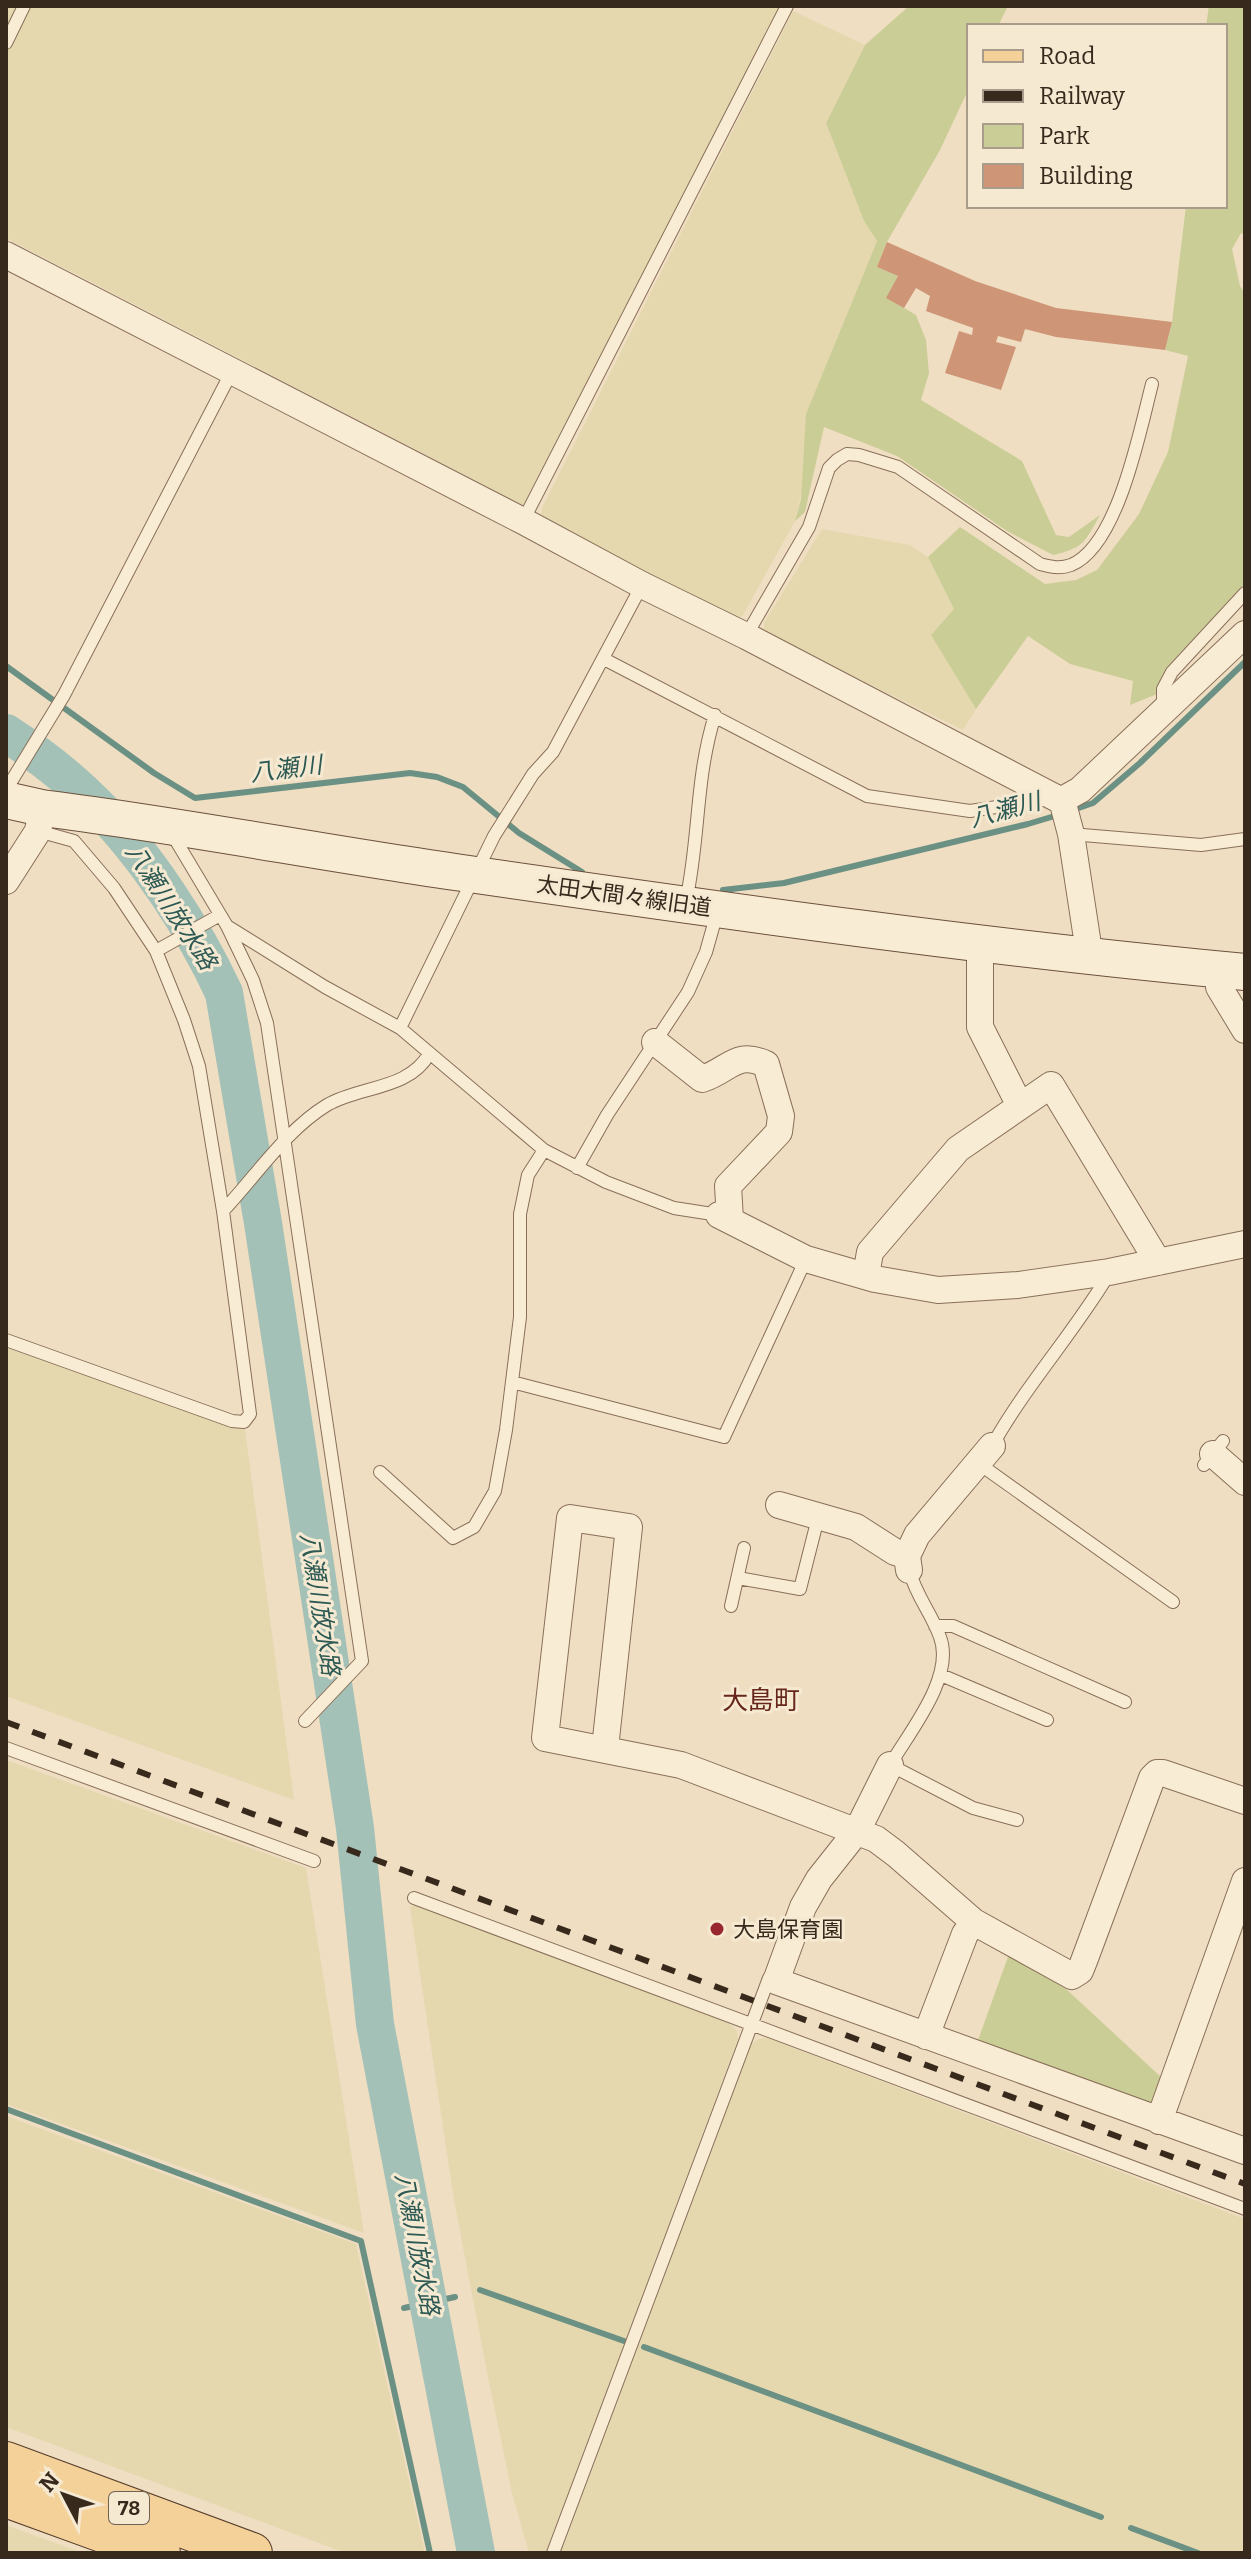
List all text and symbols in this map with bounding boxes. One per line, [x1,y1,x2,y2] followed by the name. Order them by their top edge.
[967,24,1227,208] legend
[1039,42,1095,70] text: Road
[1039,82,1125,110] text: Railway
[1039,122,1090,150] text: Park
[1039,162,1133,190] text: Building
[249,750,326,787] water label: 八瀬川
[967,786,1046,833] water label: 八瀬川
[120,839,223,977] water label: 八瀬川放水路
[535,870,713,922] street label: 太田大間々線旧道
[295,1531,345,1679] water label: 八瀬川放水路
[722,1685,800,1716] district label: 大島町
[733,1916,843,1943] place label: 大島保育園
[708,1920,726,1938] marker: 大島保育園
[390,2171,445,2319] water label: 八瀬川放水路
[24,2455,104,2535] north arrow
[34,2467,65,2497] text: N
[109,2492,149,2524] road number: 78

